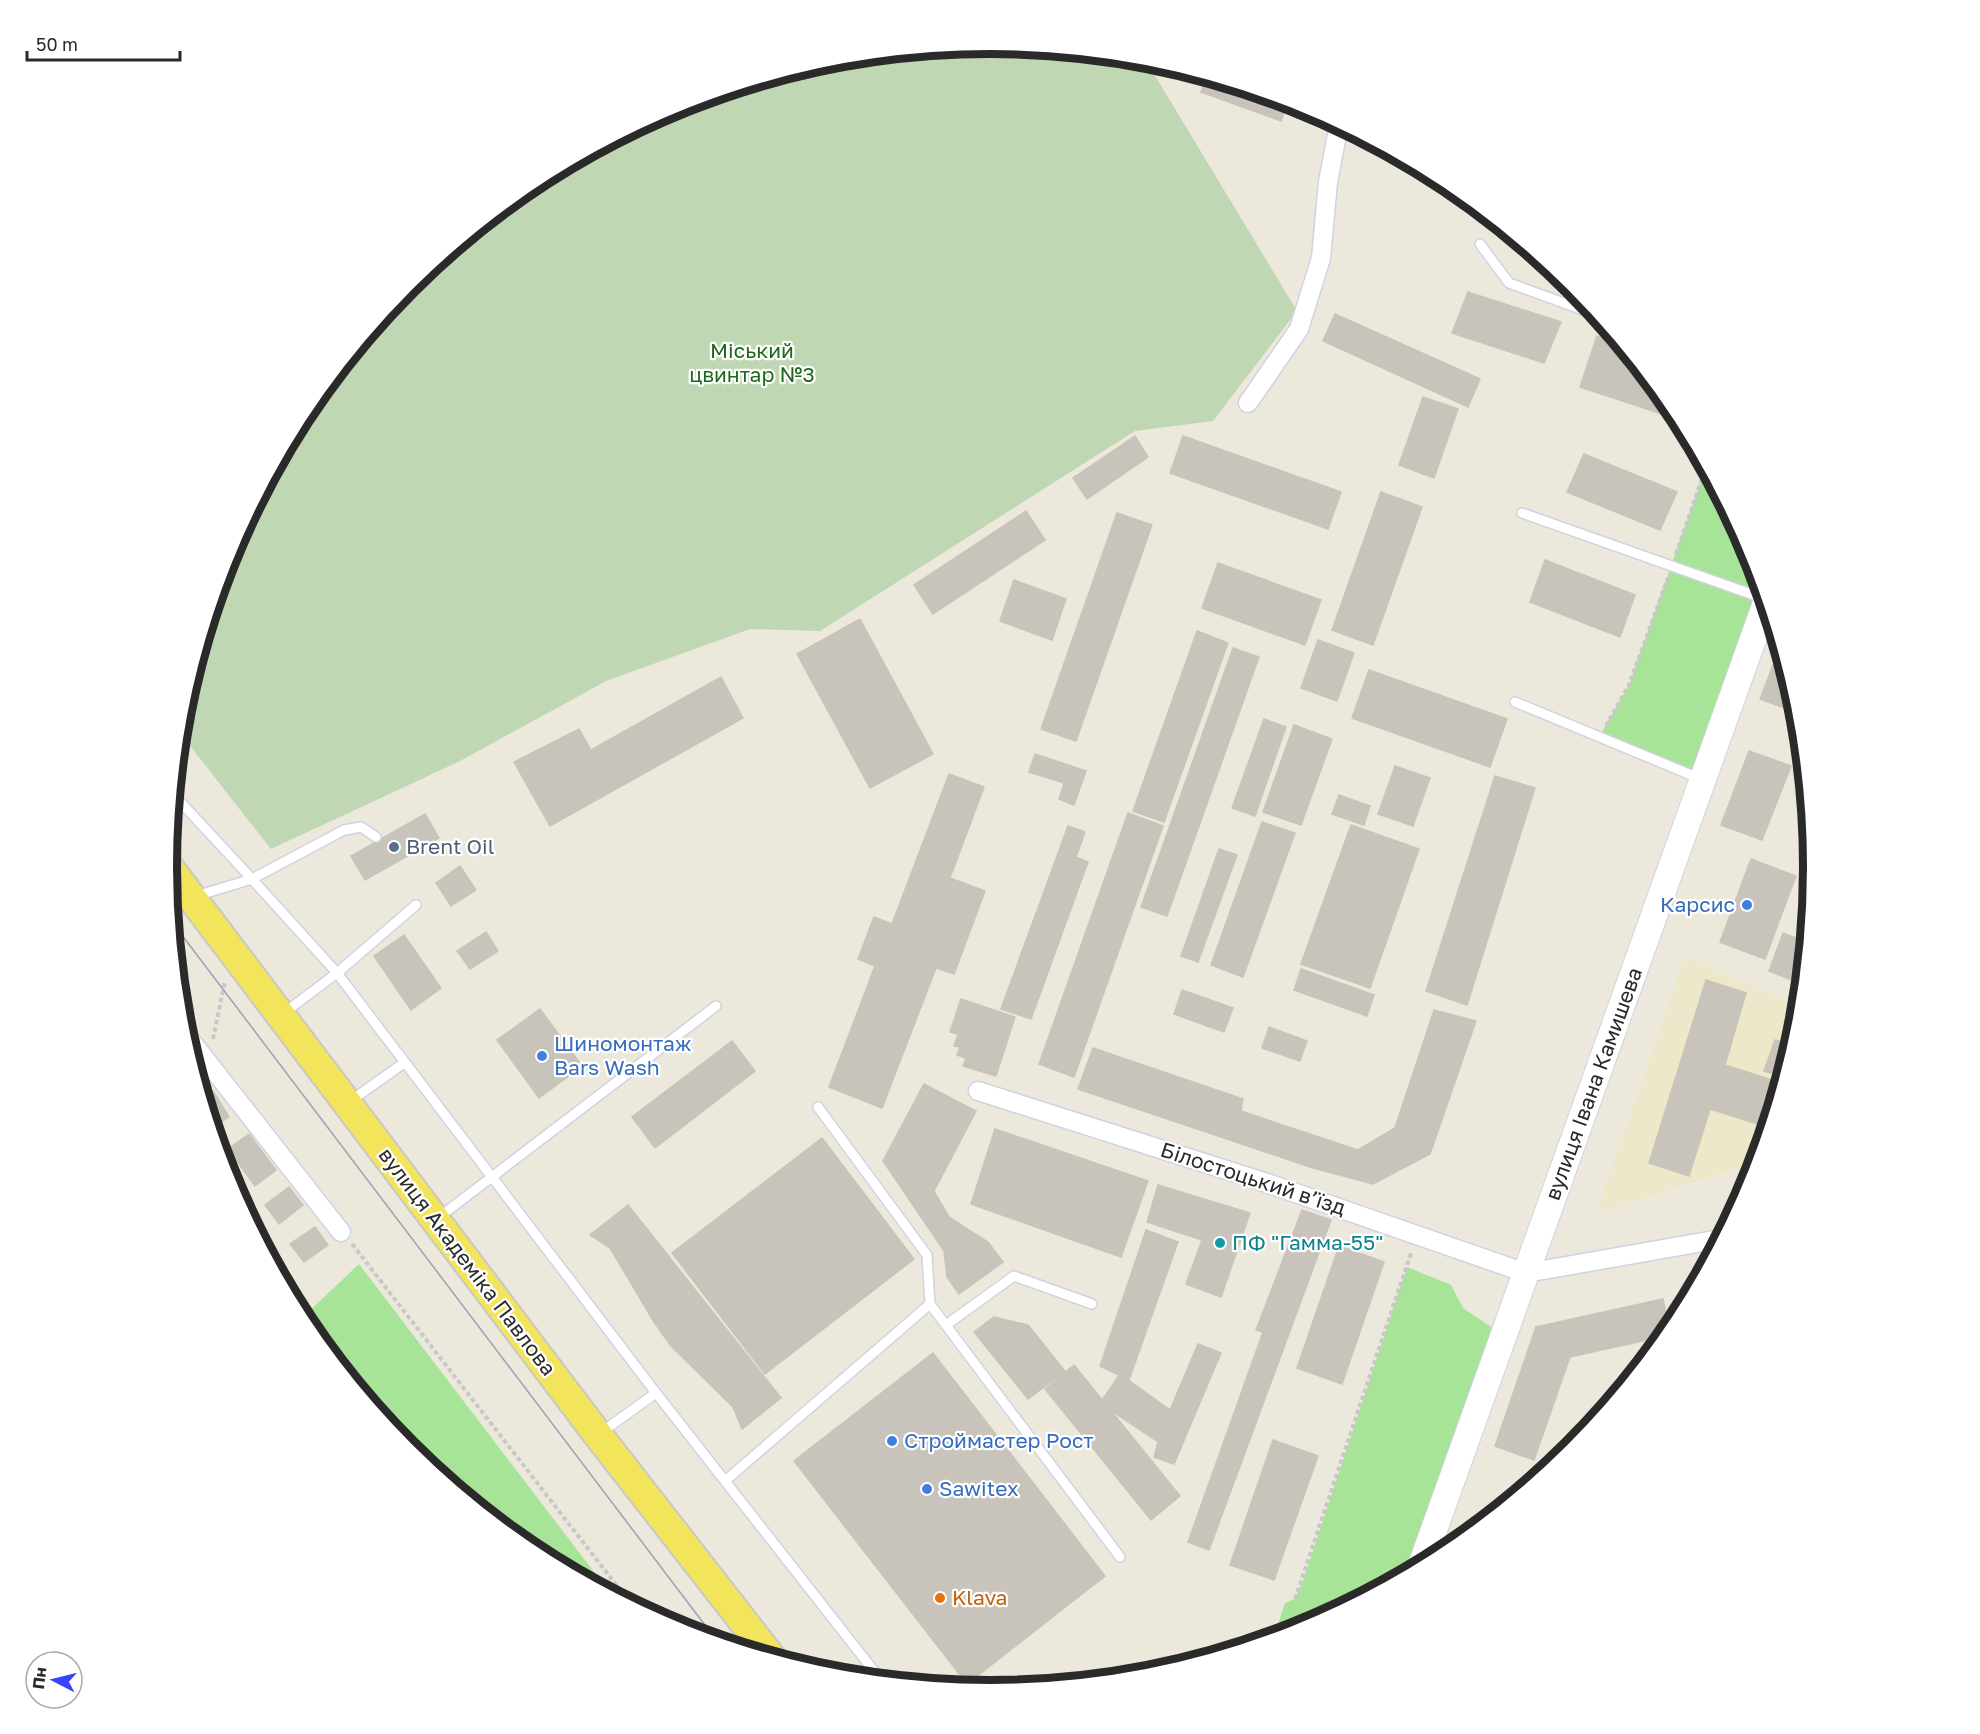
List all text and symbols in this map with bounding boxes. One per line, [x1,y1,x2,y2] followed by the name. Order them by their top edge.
[27,24,180,62] scale bar
[36,33,78,55] text: 50 m
[689,337,815,387] park label: Міський цвинтар №3
[406,833,494,859] place label: Brent Oil
[387,840,401,854] marker: Brent Oil
[1660,891,1735,917] place label: Карсис
[1740,898,1754,912] marker: Карсис
[1539,964,1647,1204] street label: вулиця Івана Камишева
[554,1030,692,1080] place label: Шиномонтаж Bars Wash
[535,1049,549,1063] marker: Шиномонтаж Bars Wash
[1158,1136,1349,1220] street label: Білостоцький в’їзд
[374,1142,562,1381] street label: вулиця Академіка Павлова
[1232,1229,1383,1255] place label: ПФ "Гамма-55"
[1213,1236,1227,1250] marker: ПФ "Гамма-55"
[904,1427,1094,1453] place label: Строймастер Рост
[885,1434,899,1448] marker: Строймастер Рост
[939,1475,1019,1501] place label: Sawitex
[920,1482,934,1496] marker: Sawitex
[952,1584,1007,1610] place label: Klava
[933,1591,947,1605] marker: Klava
[24,1650,84,1710] north arrow
[28,1666,50,1690] text: Пн

